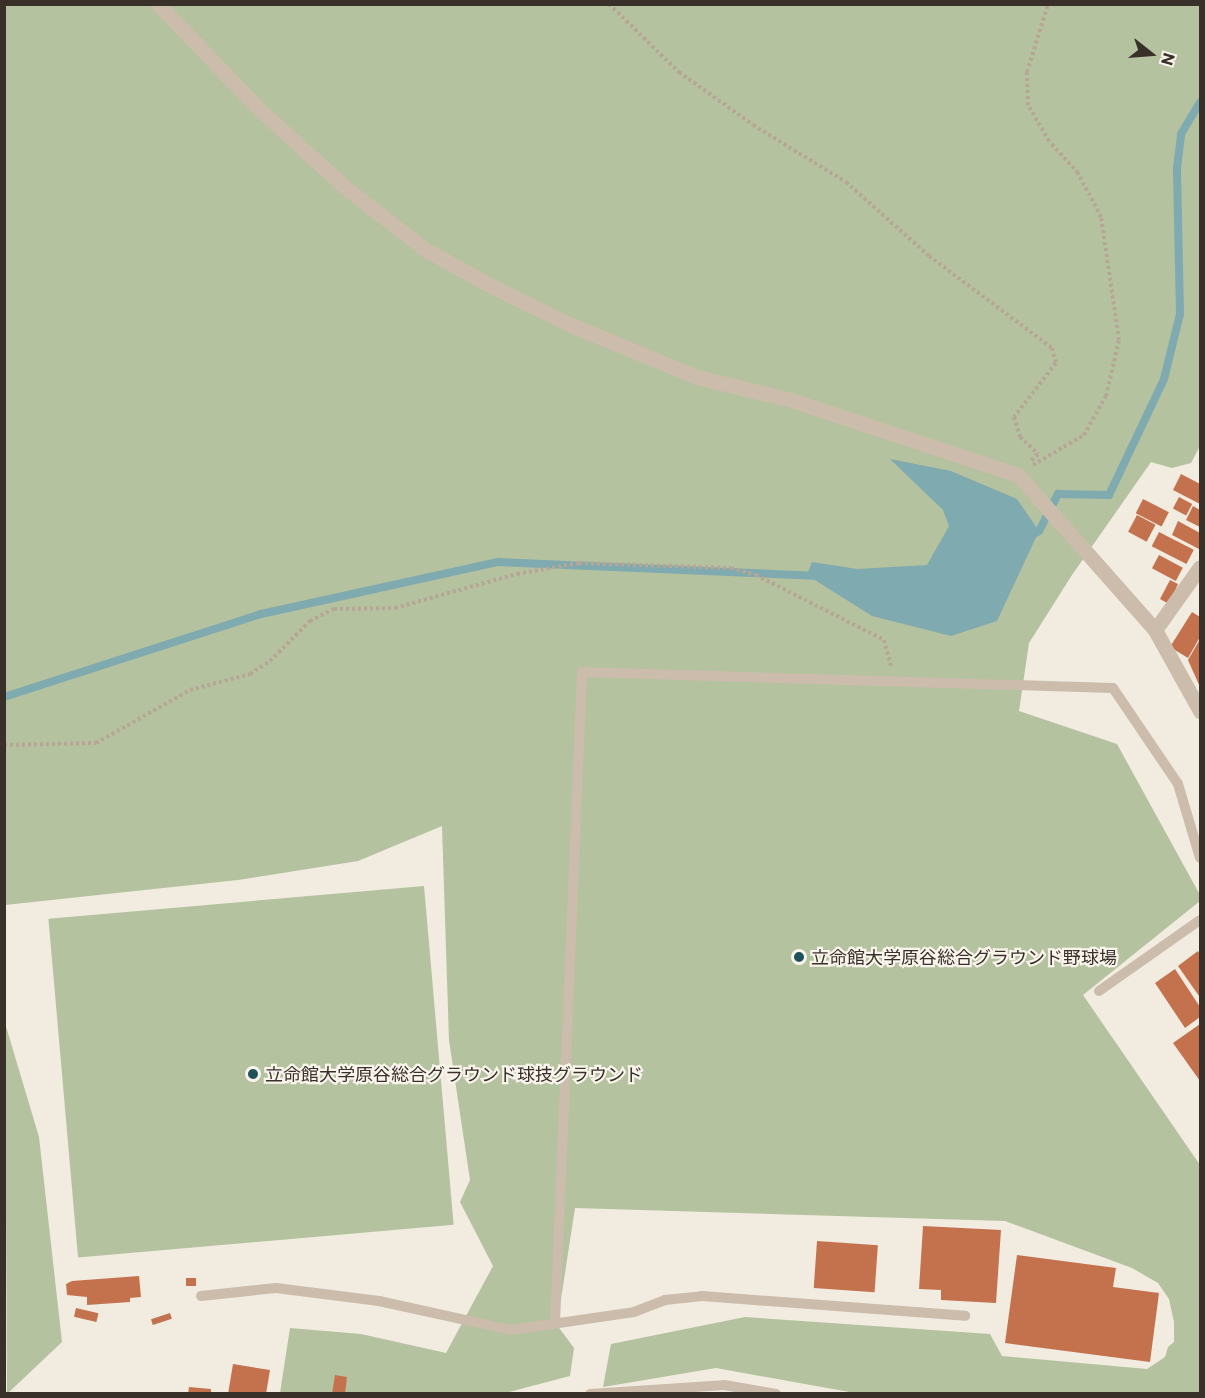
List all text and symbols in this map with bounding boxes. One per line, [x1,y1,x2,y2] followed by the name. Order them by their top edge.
[1121,24,1181,84] north arrow
[1158,51,1180,68] text: N
[811,946,1117,968] place label: 立命館大学原谷総合グラウンド野球場
[792,950,806,964] marker: 立命館大学原谷総合グラウンド野球場
[265,1063,643,1085] place label: 立命館大学原谷総合グラウンド球技グラウンド
[246,1067,260,1081] marker: 立命館大学原谷総合グラウンド球技グラウンド

